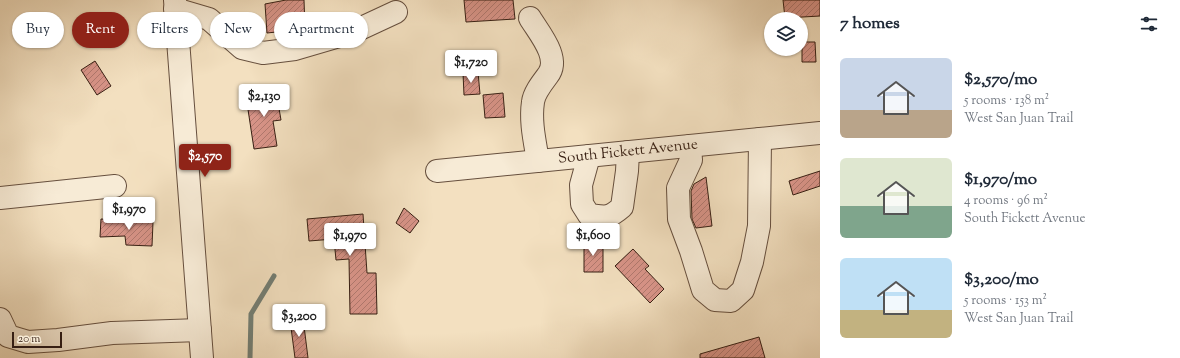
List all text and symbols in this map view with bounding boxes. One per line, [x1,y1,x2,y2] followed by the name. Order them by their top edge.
[12,12,64,48] chip: Buy
[72,12,129,48] chip: Rent
[137,12,202,48] chip: Filters
[210,12,266,48] chip: New
[274,12,368,48] chip: Apartment
[764,12,808,56] map controls
[764,12,808,56] button: layers
[840,12,900,36] text: 7 homes
[1138,13,1160,35] icon: filters
[438,50,504,84] pin: $1,720
[454,54,488,72] text: $1,720
[964,68,1037,92] text: $2,570/mo
[872,74,920,122] icon: home
[231,84,297,118] pin: $2,130
[248,88,280,106] text: $2,130
[964,92,1049,110] text: 5 rooms · 138 m²
[964,110,1074,128] text: West San Juan Trail
[557,134,699,170] street label: South Fickett Avenue
[172,144,238,178] pin: $2,570
[188,148,222,166] text: $2,570
[964,168,1037,192] text: $1,970/mo
[872,174,920,222] icon: home
[964,192,1048,210] text: 4 rooms · 96 m²
[96,197,162,231] pin: $1,970
[112,201,146,219] text: $1,970
[964,210,1086,228] text: South Fickett Avenue
[317,223,383,257] pin: $1,970
[560,223,626,257] pin: $1,600
[333,227,367,245] text: $1,970
[576,227,610,245] text: $1,600
[964,268,1039,292] text: $3,200/mo
[872,274,920,322] icon: home
[964,292,1047,310] text: 5 rooms · 153 m²
[266,304,332,338] pin: $3,200
[281,308,317,326] text: $3,200
[964,310,1074,328] text: West San Juan Trail
[12,330,62,349] scale bar
[18,331,40,347] text: 20 m

